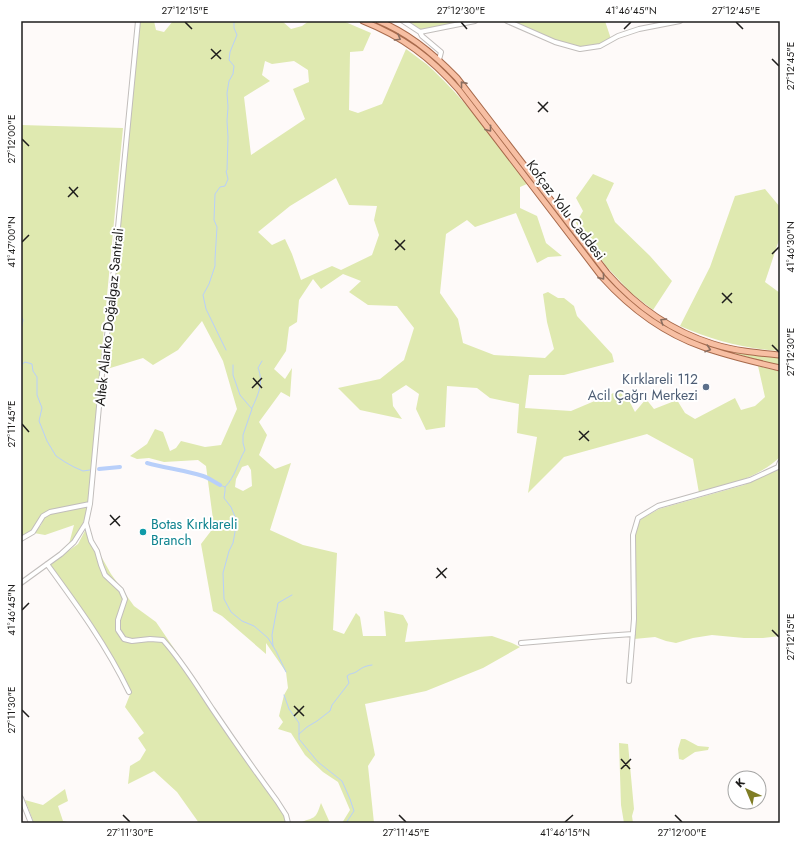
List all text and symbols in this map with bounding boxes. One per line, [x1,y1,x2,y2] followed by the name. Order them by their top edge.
[161,3,209,18] text: 27°12'15"E
[437,3,485,18] text: 27°12'30"E
[605,3,657,18] text: 41°46'45"N
[712,3,760,18] text: 27°12'45"E
[394,33,401,40] one-way arrow
[783,42,798,90] text: 27°12'45"E
[460,82,467,89] one-way arrow
[4,115,19,163] text: 27°12'00"E
[484,124,491,131] one-way arrow
[522,156,610,264] street label: Kofçaz Yolu Caddesi
[4,216,19,268] text: 41°47'00"N
[783,221,798,273] text: 41°46'30"N
[90,227,128,407] street label: Altek Alarko Doğalgaz Santrali
[598,272,605,279] one-way arrow
[660,319,667,326] one-way arrow
[783,328,798,376] text: 27°12'30"E
[704,344,711,353] one-way arrow
[588,369,698,405] place label: Kırklareli 112 Acil Çağrı Merkezi
[701,382,711,392] marker: Kırklareli 112 Acil Çağrı Merkezi
[4,400,19,448] text: 27°11'45"E
[151,514,238,550] place label: Botas Kırklareli Branch
[138,527,148,537] marker: Botas Kırklareli Branch
[4,584,19,636] text: 41°46'45"N
[783,613,798,661] text: 27°12'15"E
[4,686,19,734] text: 27°11'30"E
[727,770,767,810] north arrow
[732,774,749,791] text: K
[106,825,154,840] text: 27°11'30"E
[382,825,430,840] text: 27°11'45"E
[540,825,590,840] text: 41°46'15"N
[658,825,706,840] text: 27°12'00"E

